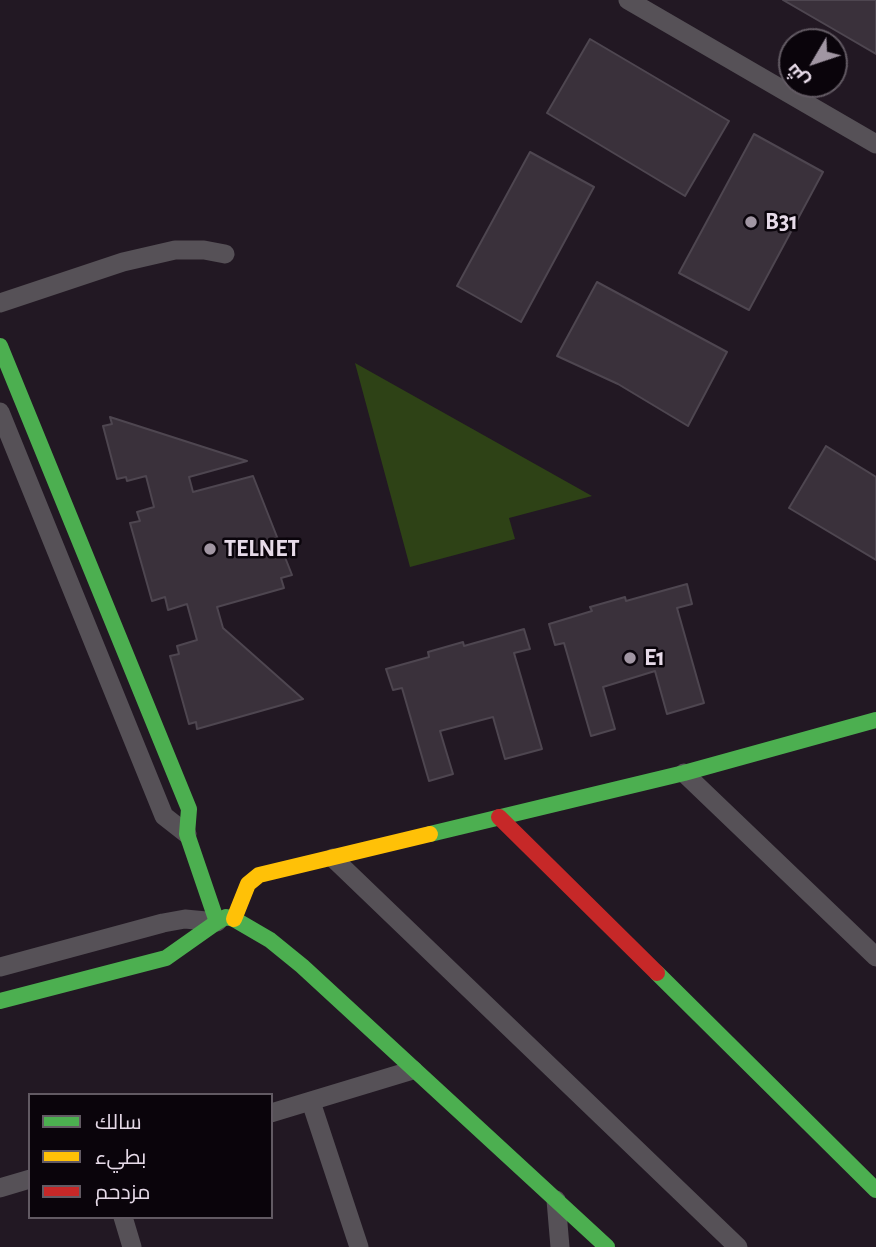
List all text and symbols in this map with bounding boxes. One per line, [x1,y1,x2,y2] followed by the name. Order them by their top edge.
[778,28,848,98] north arrow
[783,60,813,91] text: ش
[765,208,798,236] place label: B31
[743,214,759,230] marker: B31
[224,535,300,563] place label: TELNET
[202,541,218,557] marker: TELNET
[644,644,665,672] place label: E1
[622,650,638,666] marker: E1
[28,1093,273,1219] legend
[95,1112,142,1133] text: سالك
[95,1147,146,1168] text: بطيء
[95,1182,150,1203] text: مزدحم

